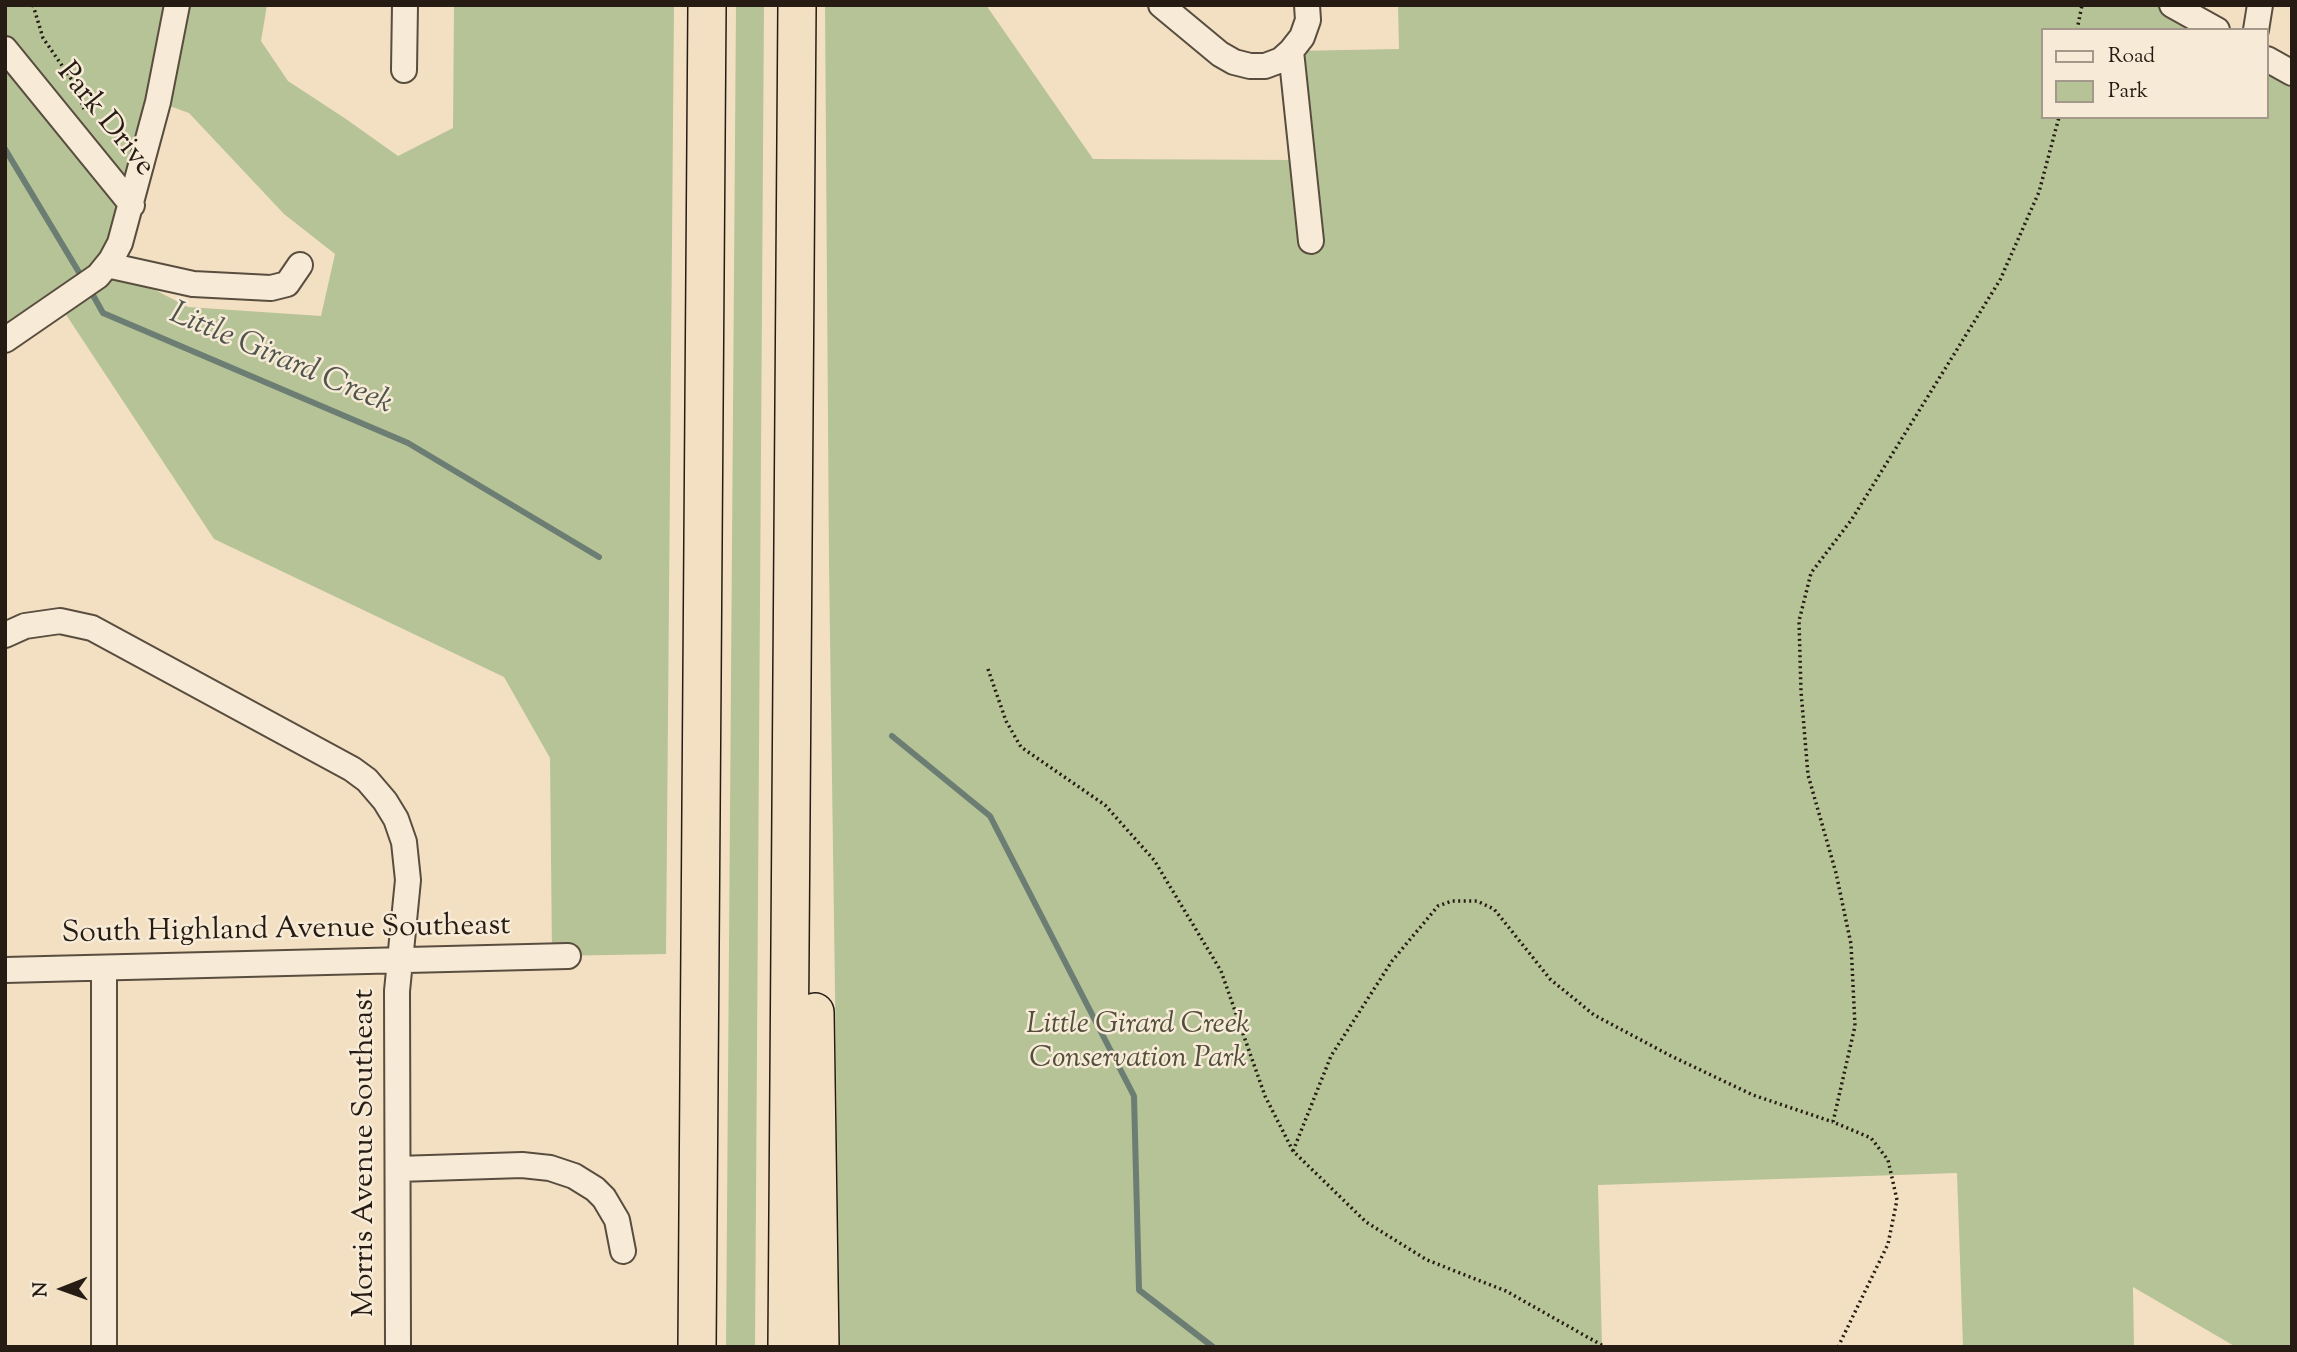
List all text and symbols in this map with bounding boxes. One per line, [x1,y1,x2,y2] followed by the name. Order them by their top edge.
[2042,28,2269,119] legend
[2108,42,2155,72] text: Road
[47,57,161,185] street label: Park Drive
[2108,77,2148,107] text: Park
[163,297,397,425] water label: Little Girard Creek
[61,910,511,954] street label: South Highland Avenue Southeast
[349,989,385,1317] street label: Morris Avenue Southeast
[1026,1009,1250,1080] park label: Little Girard Creek Conservation Park
[28,1254,98,1324] north arrow
[28,1282,55,1297] text: N

